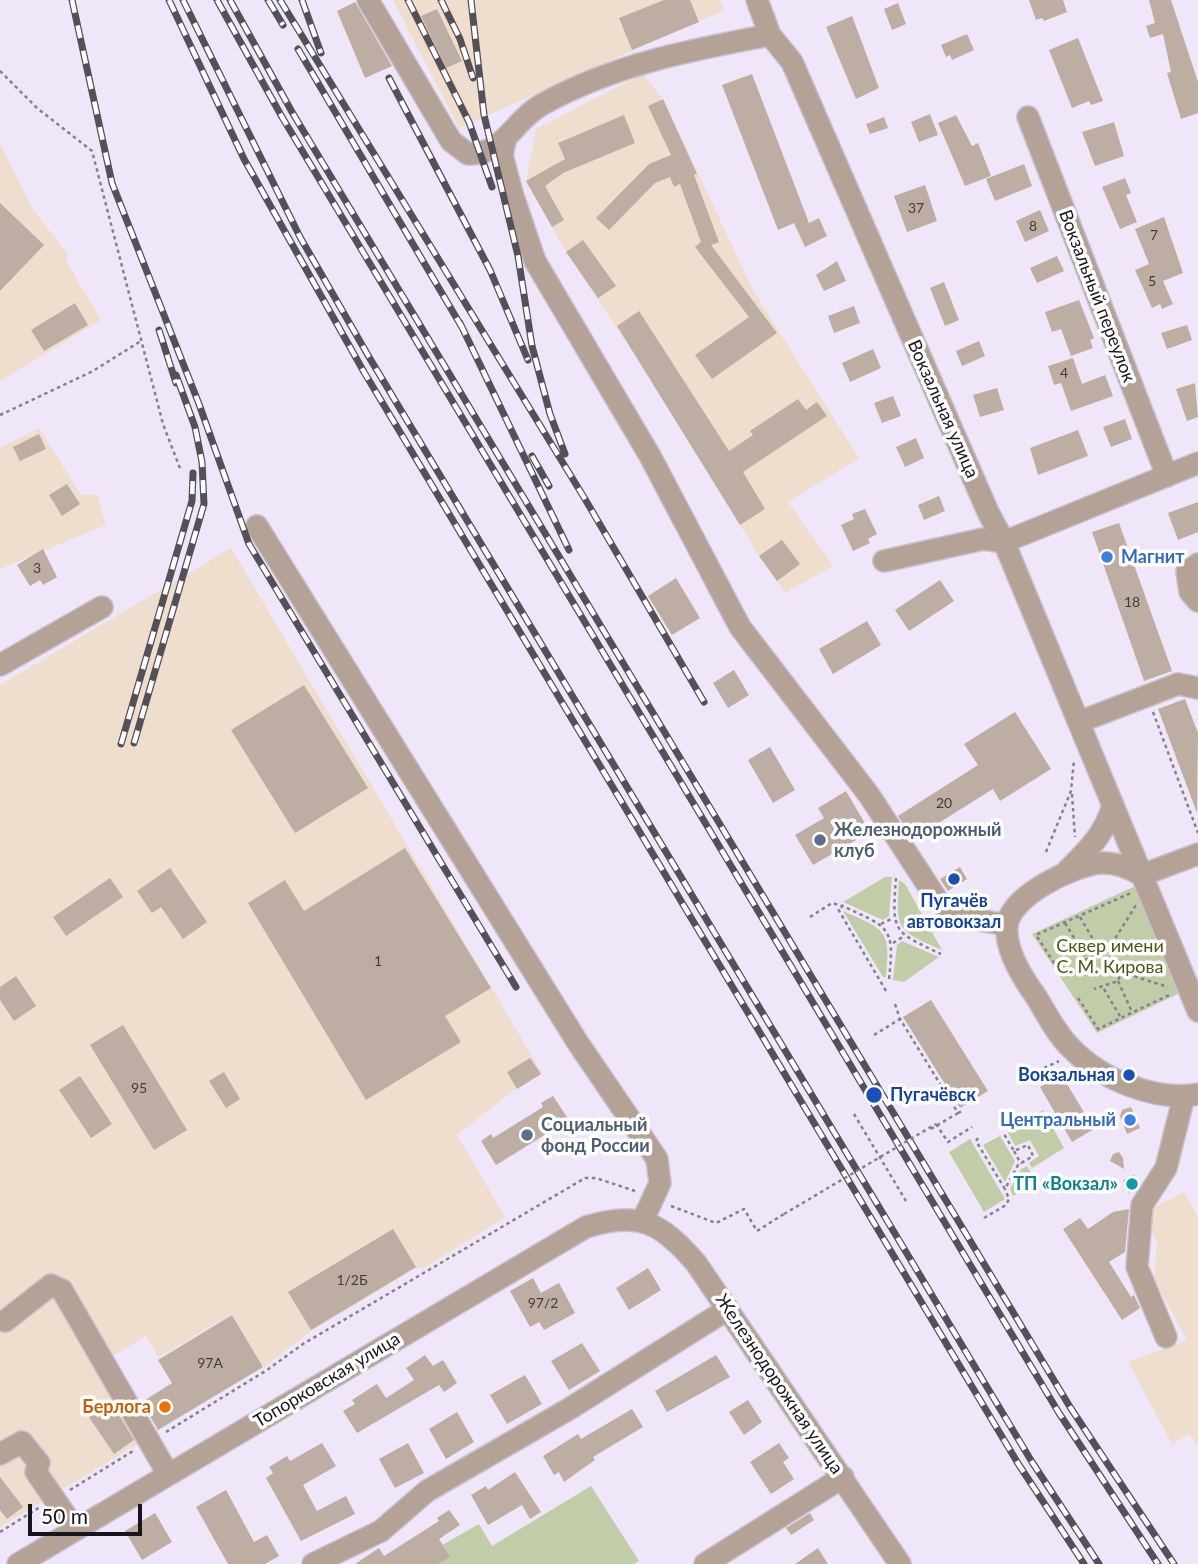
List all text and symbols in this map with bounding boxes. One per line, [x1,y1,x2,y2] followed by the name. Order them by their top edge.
[908,200,924,216] house number: 37
[1054,207,1140,385] street label: Вокзальный переулок
[1029,218,1037,234] house number: 8
[1150,227,1158,243] house number: 7
[1148,273,1156,289] house number: 5
[903,337,983,481] street label: Вокзальная улица
[1060,365,1068,381] house number: 4
[1121,546,1184,568] place label: Магнит
[1099,549,1115,565] marker: Магнит
[33,560,41,576] house number: 3
[1124,594,1140,610] house number: 18
[936,795,952,811] house number: 20
[834,819,1002,862] place label: Железнодорожный клуб
[812,832,828,848] marker: Железнодорожный клуб
[946,871,962,887] marker: Пугачёв автовокзал
[907,890,1001,932] place label: Пугачёв автовокзал
[1056,935,1164,978] park label: Сквер имени С. М. Кирова
[374,953,382,969] house number: 1
[1018,1064,1115,1086] place label: Вокзальная
[1121,1067,1137,1083] marker: Вокзальная
[131,1080,147,1096] house number: 95
[890,1084,976,1106] place label: Пугачёвск
[864,1085,884,1105] marker: Пугачёвск
[1000,1109,1116,1131] place label: Центральный
[1122,1112,1138,1128] marker: Центральный
[541,1114,650,1156] place label: Социальный фонд России
[519,1127,535,1143] marker: Социальный фонд России
[1013,1173,1118,1195] place label: ТП «Вокзал»
[1124,1176,1140,1192] marker: ТП «Вокзал»
[336,1272,368,1288] house number: 1/2Б
[711,1290,847,1478] street label: Железнодорожная улица
[528,1295,558,1311] house number: 97/2
[250,1328,404,1432] street label: Топорковская улица
[197,1355,223,1371] house number: 97А
[82,1396,151,1418] place label: Берлога
[157,1399,173,1415] marker: Берлога
[32,1490,145,1534] scale bar
[41,1503,88,1528] text: 50 m

